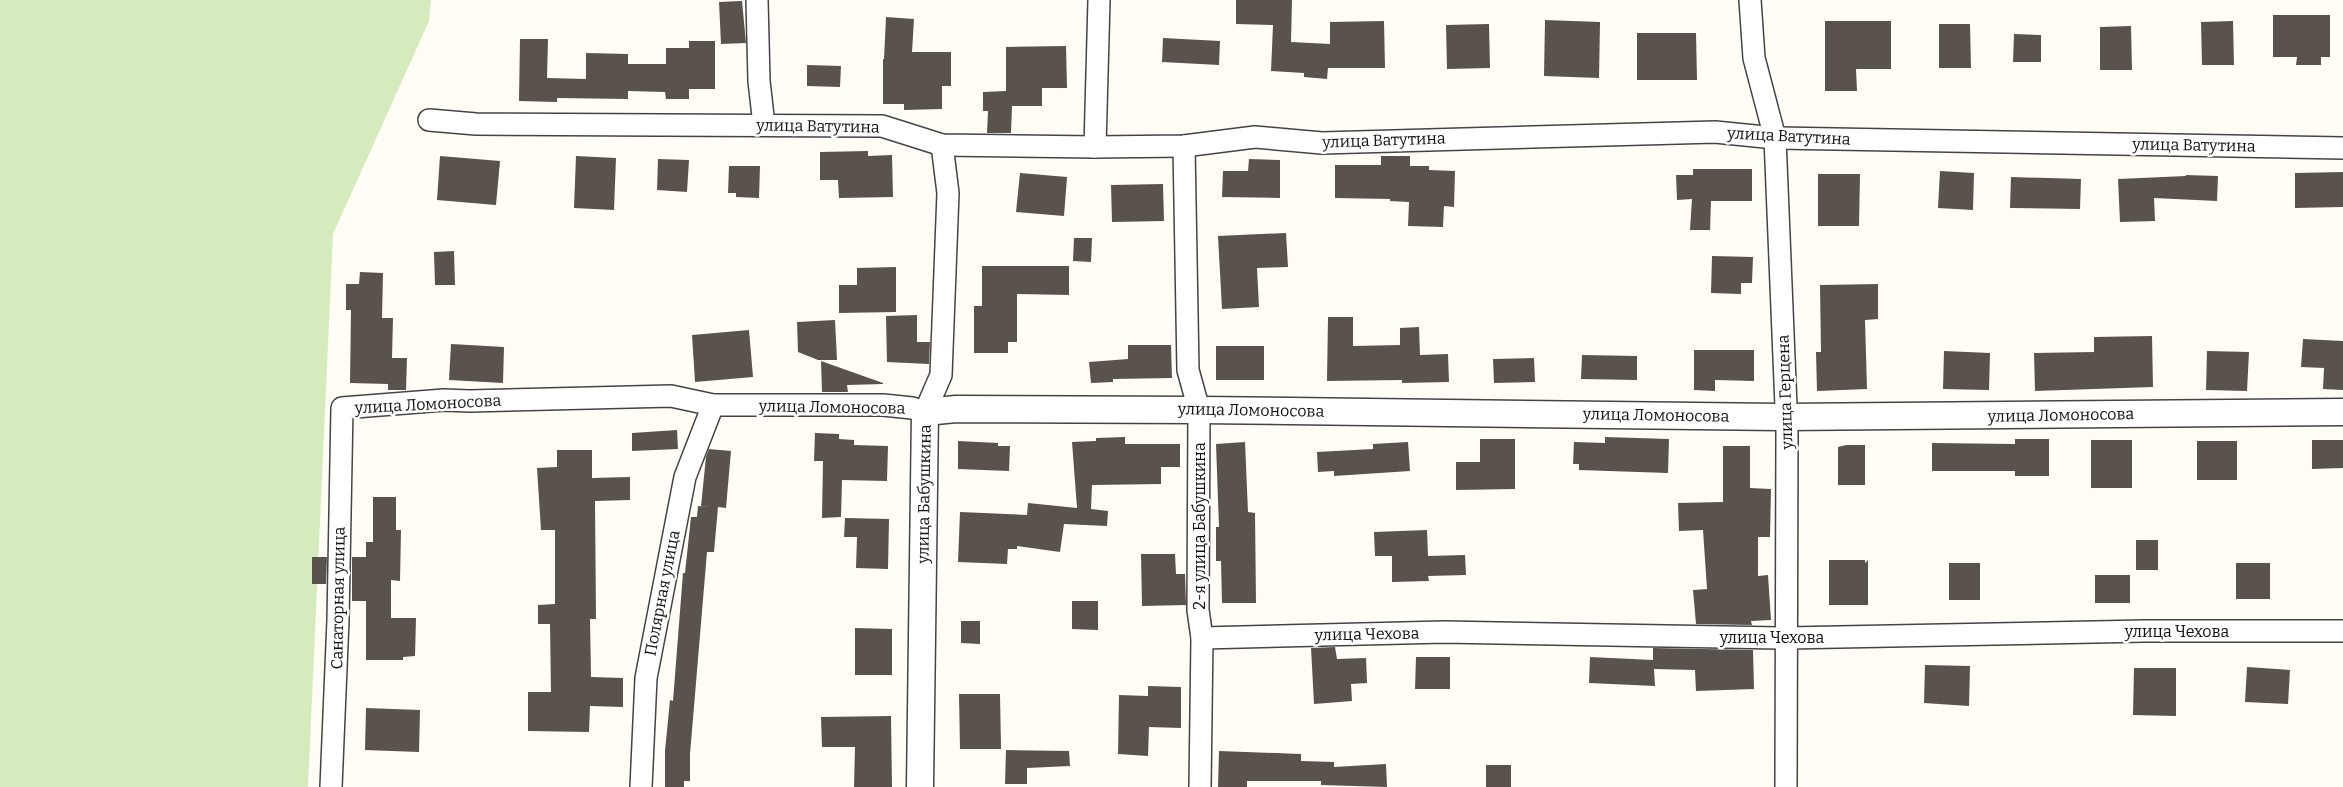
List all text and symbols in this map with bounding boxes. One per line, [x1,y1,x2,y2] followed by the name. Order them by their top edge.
[755,115,880,137] street label: улица Ватутина
[1726,123,1851,149] street label: улица Ватутина
[1321,128,1446,152] street label: улица Ватутина
[2131,134,2256,156] street label: улица Ватутина
[1773,334,1797,451] street label: улица Герцена
[353,391,502,417] street label: улица Ломоносова
[758,396,906,418] street label: улица Ломоносова
[1177,399,1325,421] street label: улица Ломоносова
[1582,404,1730,426] street label: улица Ломоносова
[1987,404,2135,426] street label: улица Ломоносова
[913,424,935,565] street label: улица Бабушкина
[1190,442,1209,610] street label: 2-я улица Бабушкина
[327,526,349,669] street label: Санаторная улица
[640,528,684,657] street label: Полярная улица
[2124,622,2230,641] street label: улица Чехова
[1313,624,1420,644] street label: улица Чехова
[1719,628,1825,647] street label: улица Чехова

